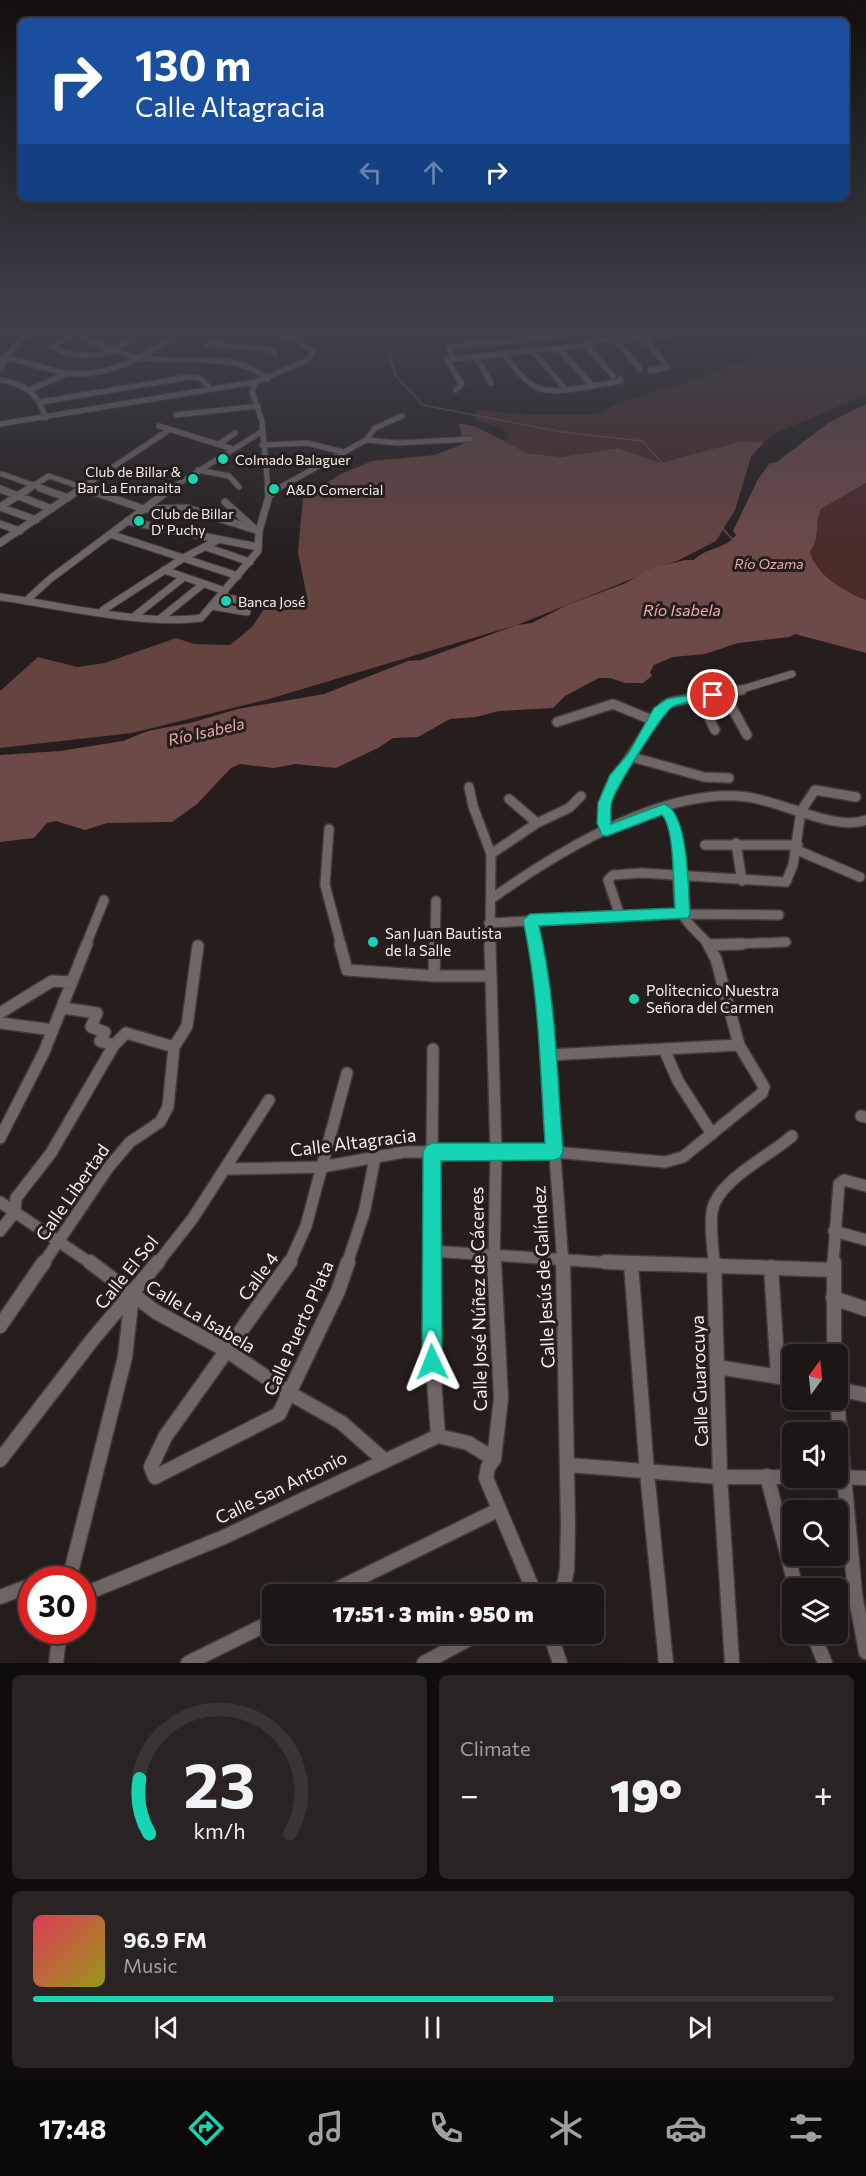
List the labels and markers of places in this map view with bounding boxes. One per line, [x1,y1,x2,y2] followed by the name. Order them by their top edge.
[235,451,351,468] place label: Colmado Balaguer
[216,452,230,466] marker: Colmado Balaguer
[77,463,182,496] place label: Club de Billar & Bar La Enranaita
[186,472,200,486] marker: Club de Billar & Bar La Enranaita
[286,481,383,498] place label: A&D Comercial
[267,482,281,496] marker: A&D Comercial
[151,505,234,538] place label: Club de Billar D' Puchy
[132,514,146,528] marker: Club de Billar D' Puchy
[238,593,305,610] place label: Banca José
[219,594,233,608] marker: Banca José
[687,669,738,720] pin
[385,924,502,959] place label: San Juan Bautista de la Salle
[366,935,380,949] marker: San Juan Bautista de la Salle
[646,981,779,1016] place label: Politecnico Nuestra Señora del Carmen
[627,992,641,1006] marker: Politecnico Nuestra Señora del Carmen

